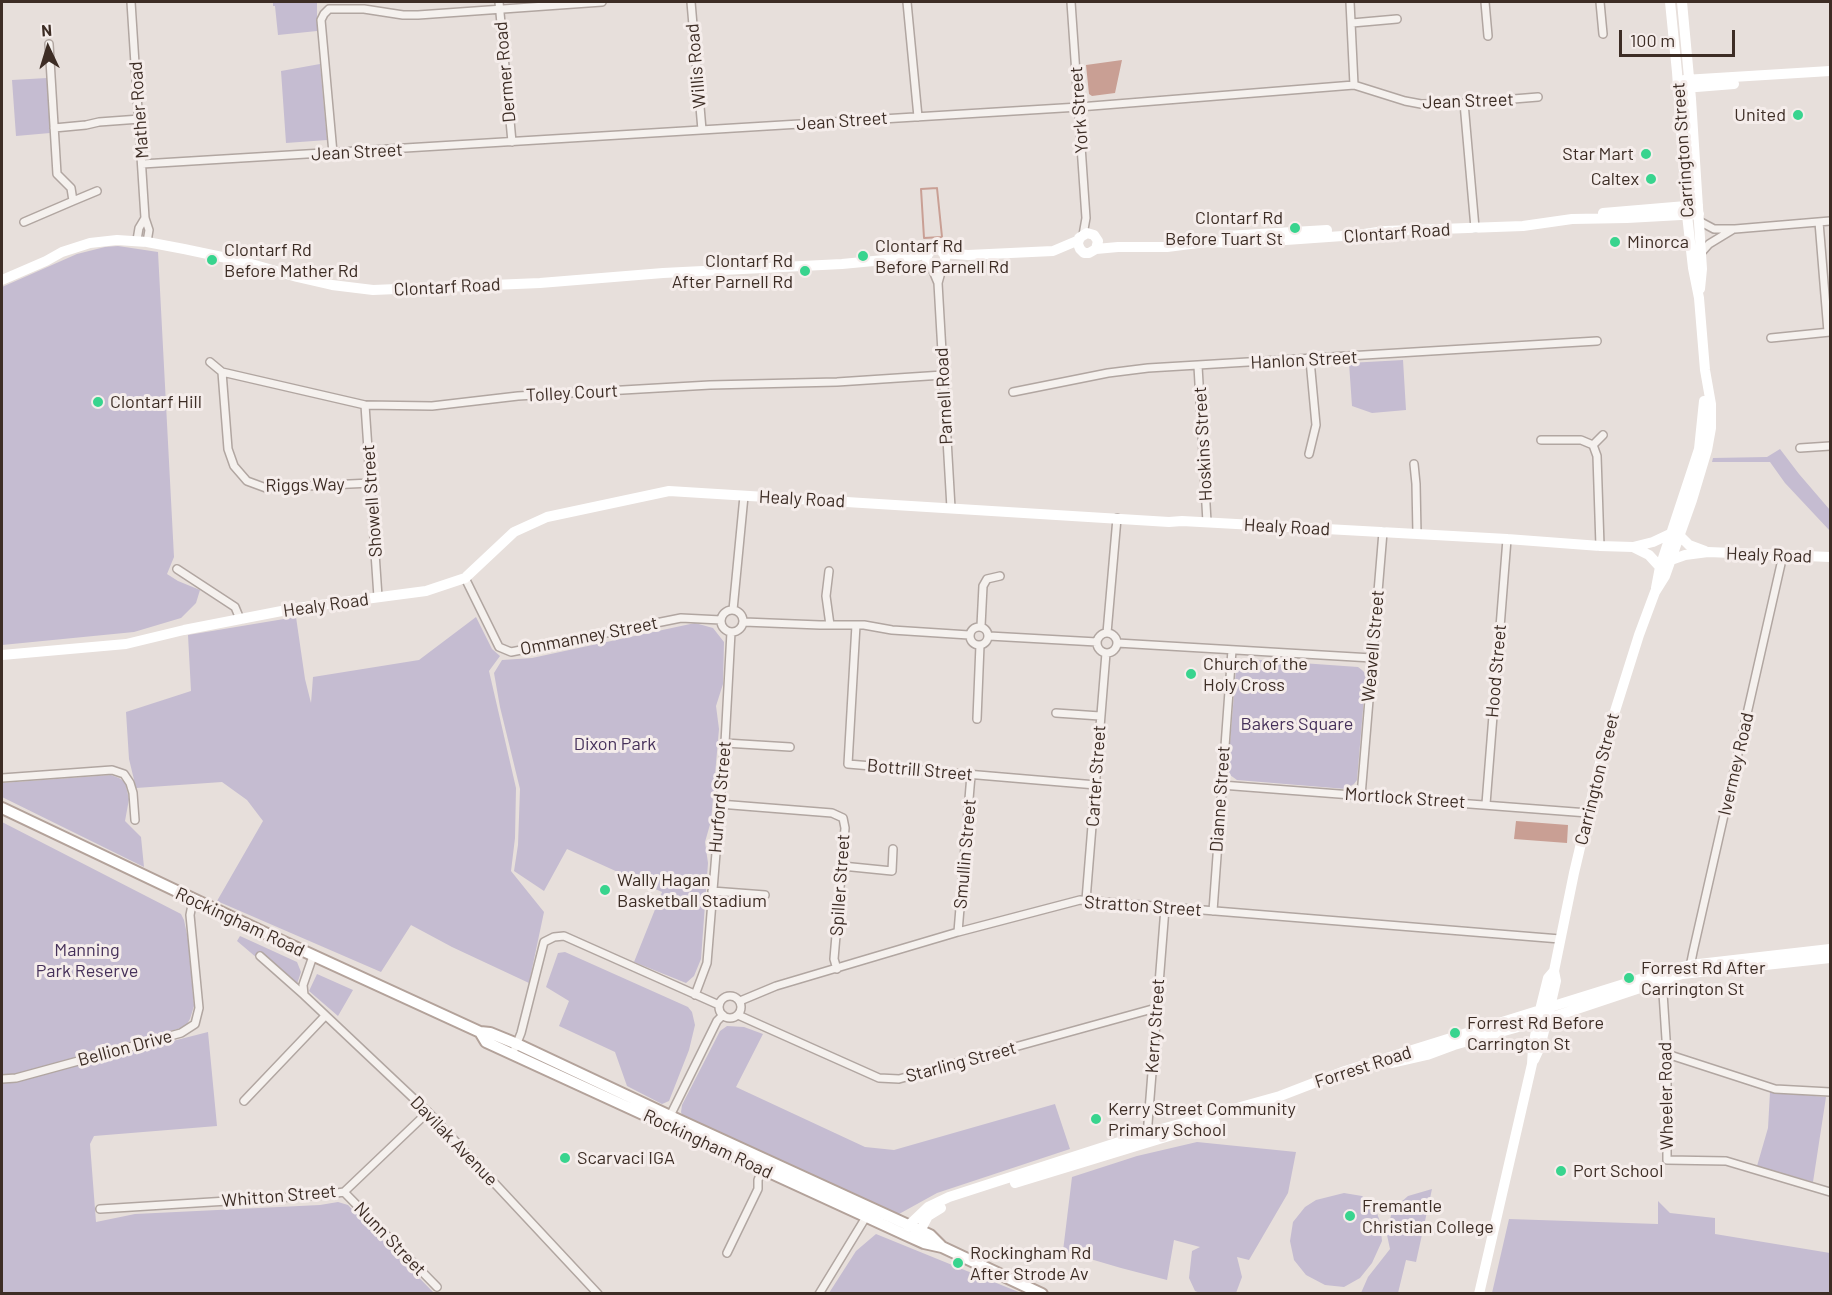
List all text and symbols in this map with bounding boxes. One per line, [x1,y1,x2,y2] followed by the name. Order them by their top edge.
[18,18,78,78] north arrow
[1622,18,1738,56] scale bar
[41,20,53,39] text: N
[490,20,520,124] street label: Dermer Road
[682,23,710,109] street label: Willis Road
[1630,29,1675,51] text: 100 m
[125,61,153,159] street label: Mather Road
[1065,66,1093,154] street label: York Street
[1667,82,1699,218] street label: Carrington Street
[1422,89,1514,113] street label: Jean Street
[1734,104,1786,126] place label: United
[796,107,888,135] street label: Jean Street
[1791,108,1805,122] marker: United
[311,139,403,165] street label: Jean Street
[1562,143,1634,165] place label: Star Mart
[1639,147,1653,161] marker: Star Mart
[1591,168,1639,190] place label: Caltex
[1644,172,1658,186] marker: Caltex
[1165,207,1283,250] place label: Clontarf Rd Before Tuart St
[1343,218,1451,248] street label: Clontarf Road
[1288,221,1302,235] marker: Clontarf Rd Before Tuart St
[1627,231,1689,253] place label: Minorca
[875,235,1009,278] place label: Clontarf Rd Before Parnell Rd
[1608,235,1622,249] marker: Minorca
[224,239,358,282] place label: Clontarf Rd Before Mather Rd
[856,249,870,263] marker: Clontarf Rd Before Parnell Rd
[672,250,793,292] place label: Clontarf Rd After Parnell Rd
[205,253,219,267] marker: Clontarf Rd Before Mather Rd
[798,264,812,278] marker: Clontarf Rd After Parnell Rd
[393,273,501,301] street label: Clontarf Road
[1250,346,1358,374] street label: Hanlon Street
[931,347,957,445] street label: Parnell Road
[525,380,619,406] street label: Tolley Court
[1189,386,1217,502] street label: Hoskins Street
[110,391,202,413] place label: Clontarf Hill
[91,395,105,409] marker: Clontarf Hill
[357,444,387,558] street label: Showell Street
[265,474,345,496] street label: Riggs Way
[758,486,846,512] street label: Healy Road
[1243,514,1331,540] street label: Healy Road
[1725,543,1813,567] street label: Healy Road
[282,588,370,622] street label: Healy Road
[1357,589,1389,703] street label: Weavell Street
[518,612,660,660] street label: Ommanney Street
[1481,623,1511,719] street label: Hood Street
[1203,653,1308,696] place label: Church of the Holy Cross
[1184,667,1198,681] marker: Church of the Holy Cross
[1714,710,1758,818] street label: Ivermey Road
[1570,711,1624,847] street label: Carrington Street
[1241,713,1353,735] park label: Bakers Square
[1082,724,1110,828] street label: Carter Street
[574,733,656,755] park label: Dixon Park
[704,740,736,854] street label: Hurford Street
[1206,745,1234,853] street label: Dianne Street
[866,755,974,785] street label: Bottrill Street
[1344,783,1466,813] street label: Mortlock Street
[949,798,981,910] street label: Smullin Street
[826,833,854,937] street label: Spiller Street
[617,869,767,912] place label: Wally Hagan Basketball Stadium
[172,883,308,961] street label: Rockingham Road
[598,883,612,897] marker: Wally Hagan Basketball Stadium
[1083,891,1203,921] street label: Stratton Street
[36,939,138,982] park label: Manning Park Reserve
[1641,957,1765,1000] place label: Forrest Rd After Carrington St
[1622,971,1636,985] marker: Forrest Rd After Carrington St
[1141,978,1169,1074] street label: Kerry Street
[1467,1012,1604,1054] place label: Forrest Rd Before Carrington St
[75,1025,175,1071] street label: Bellion Drive
[1448,1026,1462,1040] marker: Forrest Rd Before Carrington St
[903,1037,1019,1087] street label: Starling Street
[1312,1041,1414,1093] street label: Forrest Road
[1654,1042,1678,1150] street label: Wheeler Road
[406,1092,502,1190] street label: Davilak Avenue
[1108,1098,1296,1140] place label: Kerry Street Community Primary School
[640,1105,776,1183] street label: Rockingham Road
[1089,1112,1103,1126] marker: Kerry Street Community Primary School
[577,1147,675,1169] place label: Scarvaci IGA
[558,1151,572,1165] marker: Scarvaci IGA
[1573,1160,1663,1182] place label: Port School
[1554,1164,1568,1178] marker: Port School
[221,1180,337,1212] street label: Whitton Street
[1362,1195,1494,1238] place label: Fremantle Christian College
[350,1198,430,1280] street label: Nunn Street
[1343,1209,1357,1223] marker: Fremantle Christian College
[970,1242,1091,1284] place label: Rockingham Rd After Strode Av
[951,1256,965,1270] marker: Rockingham Rd After Strode Av

